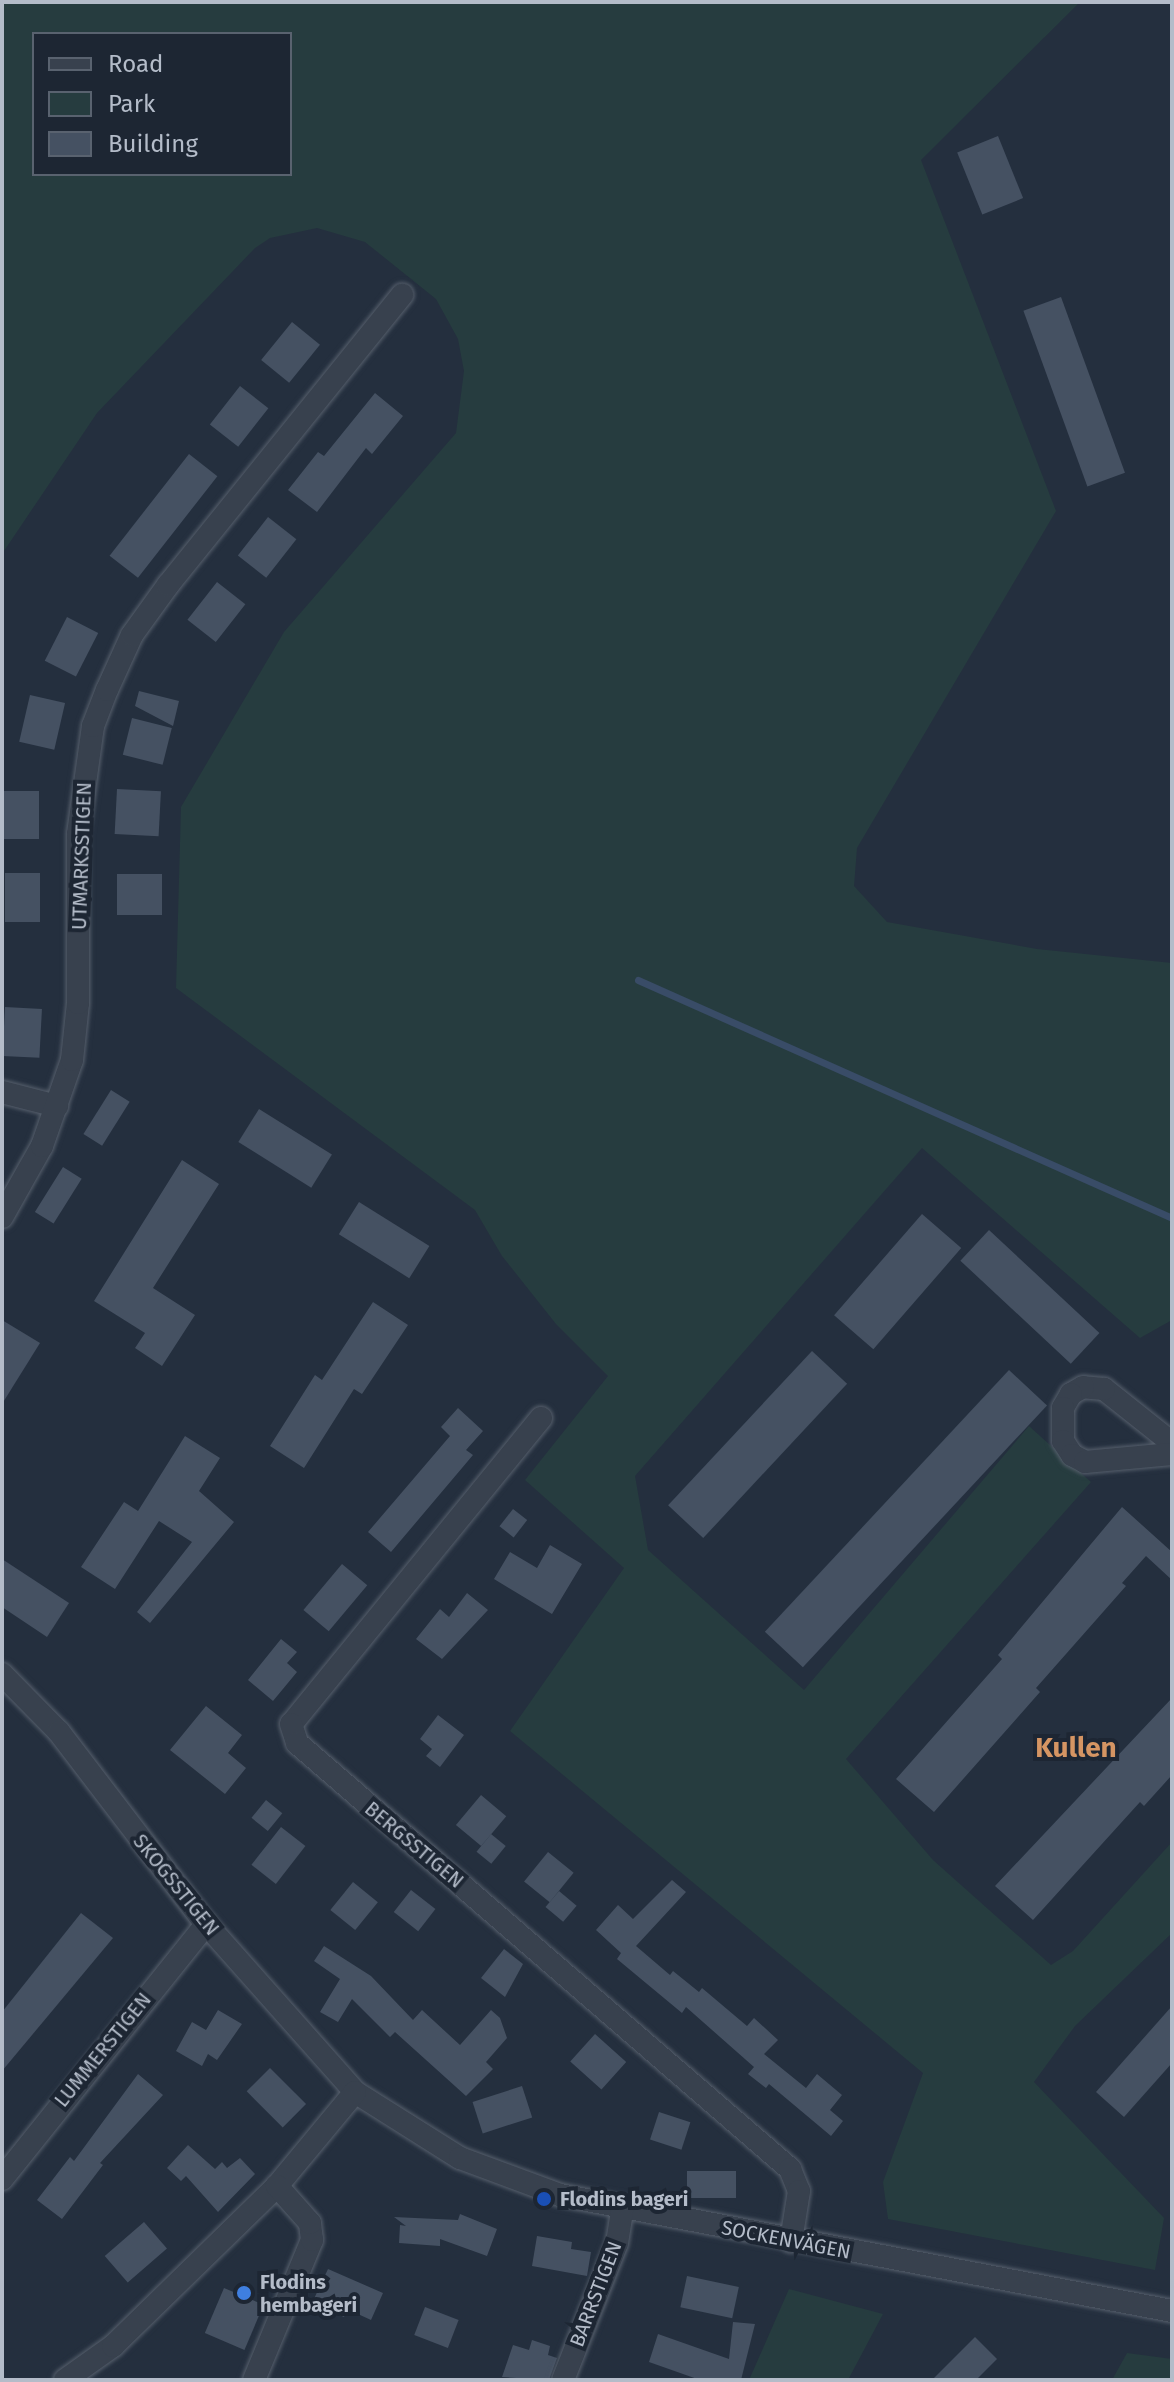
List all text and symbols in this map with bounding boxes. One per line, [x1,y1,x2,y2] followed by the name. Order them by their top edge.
[32,32,292,176] legend
[108,50,163,78] text: Road
[108,90,155,118] text: Park
[108,130,198,158] text: Building
[67,782,97,930] street label: UTMARKSSTIGEN
[1035,1731,1117,1765] district label: Kullen
[360,1797,468,1893] street label: BERGSSTIGEN
[128,1830,224,1940] street label: SKOGSSTIGEN
[50,1988,156,2112] street label: LUMMERSTIGEN
[560,2187,688,2211] place label: Flodins bageri
[535,2190,553,2208] marker: Flodins bageri
[719,2216,853,2264] street label: SOCKENVÄGEN
[565,2238,627,2350] street label: BARRSTIGEN
[260,2270,357,2317] place label: Flodins hembageri
[235,2284,253,2302] marker: Flodins hembageri

